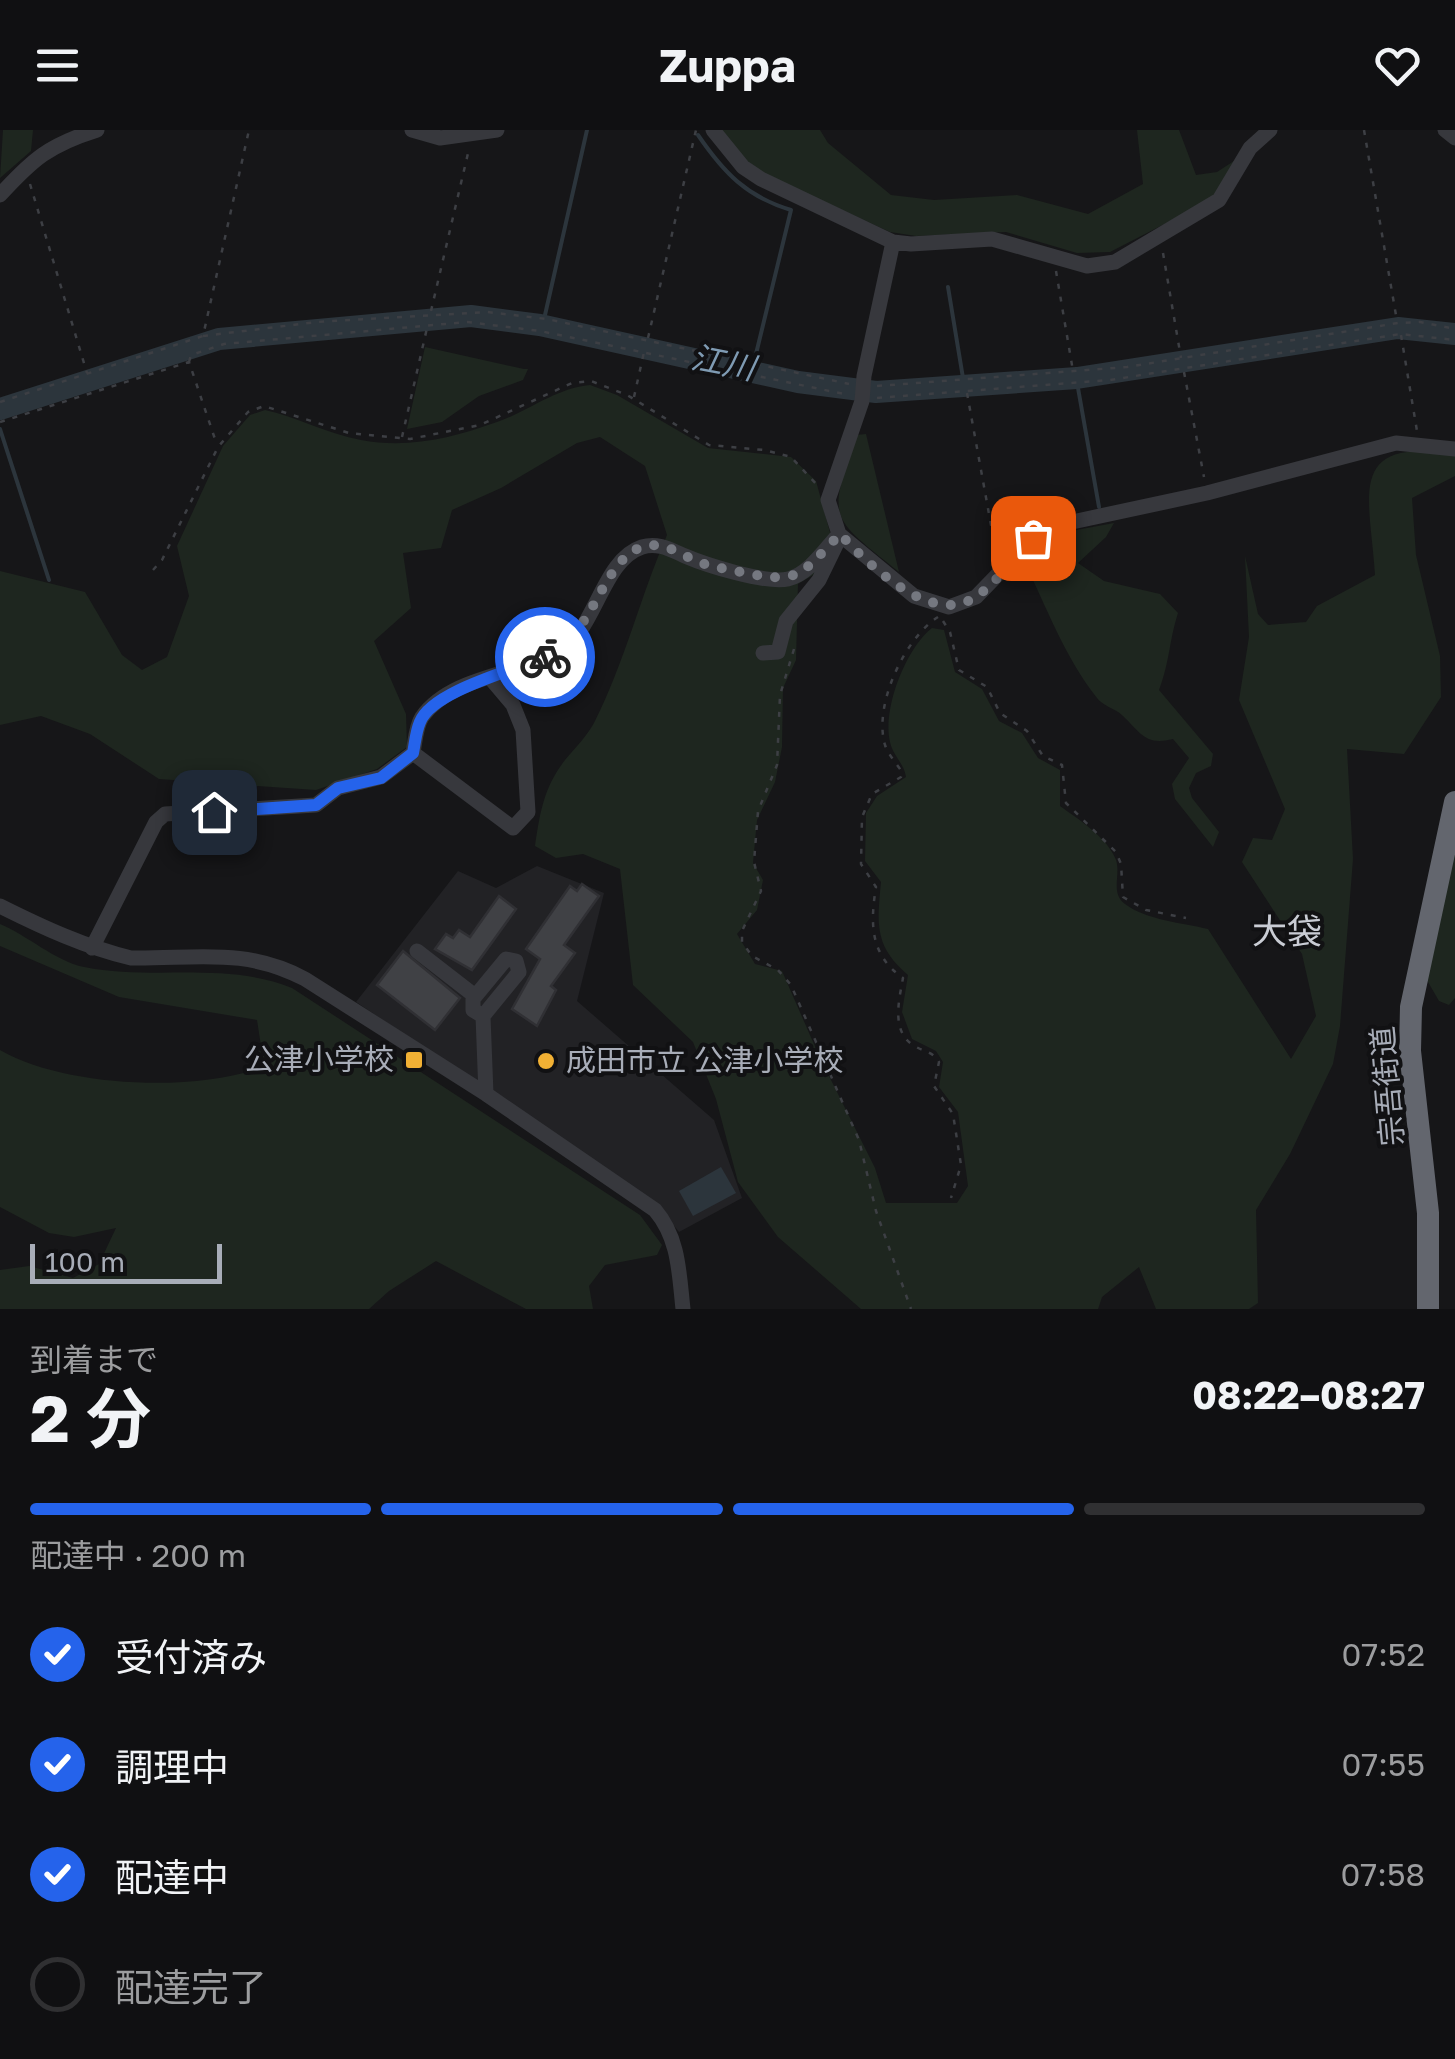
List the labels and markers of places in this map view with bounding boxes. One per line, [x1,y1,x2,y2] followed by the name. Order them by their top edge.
[991,496,1076,581] pin
[172,770,257,855] pin
[244,1041,394,1077] place label: 公津小学校
[566,1042,844,1078] place label: 成田市立 公津小学校
[403,1049,425,1071] marker: 公津小学校
[535,1050,557,1072] marker: 成田市立 公津小学校

